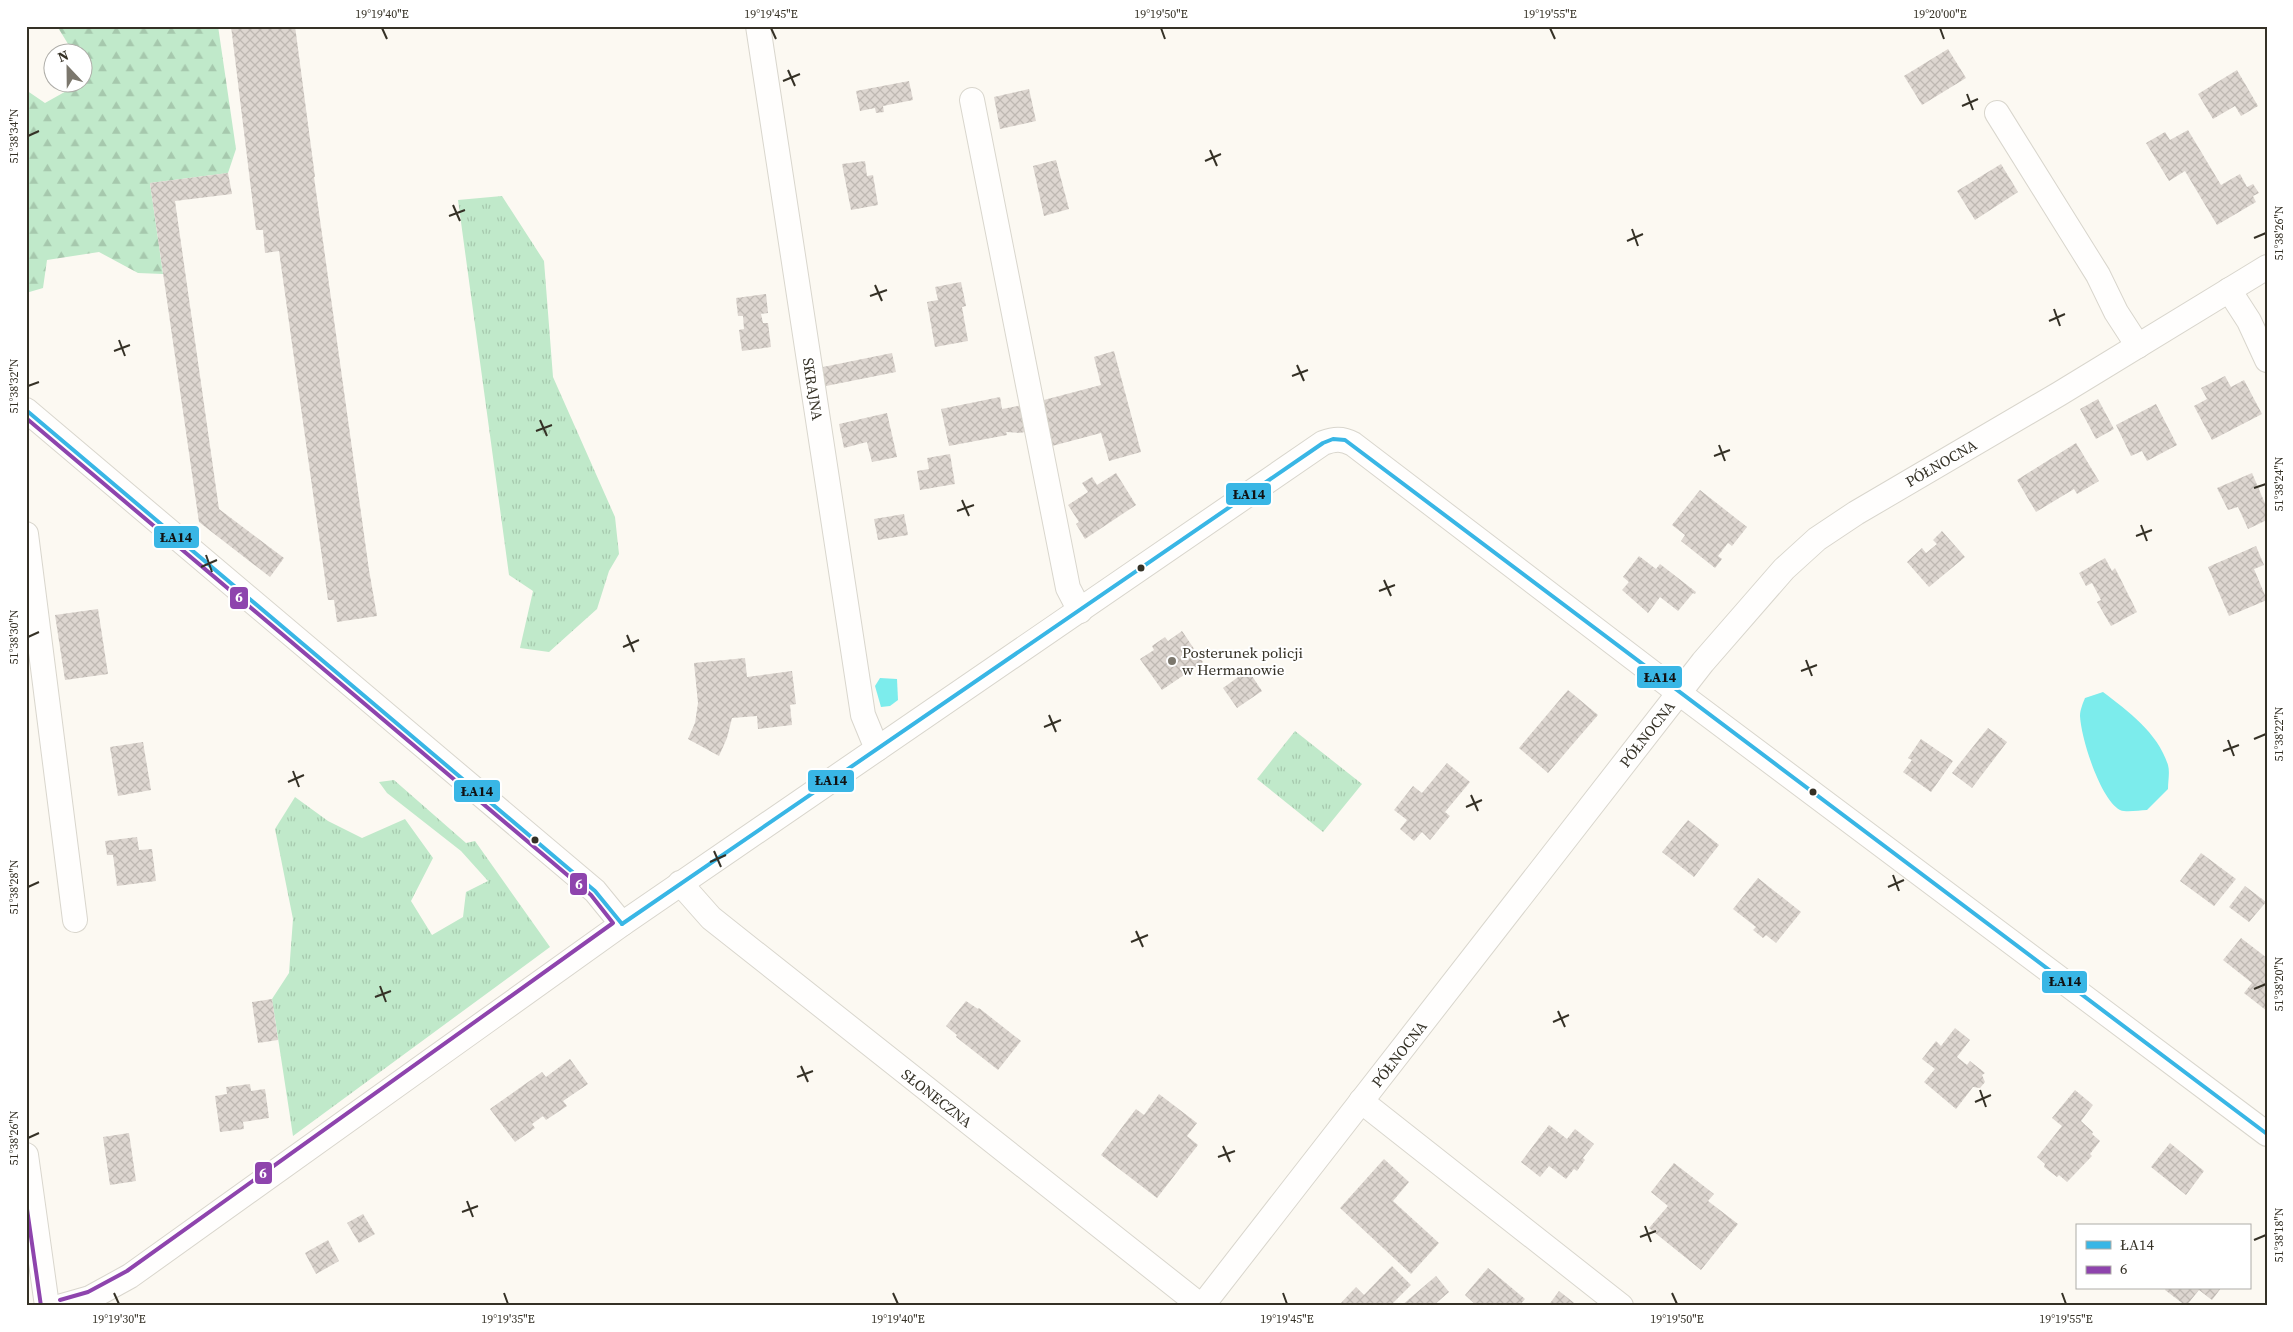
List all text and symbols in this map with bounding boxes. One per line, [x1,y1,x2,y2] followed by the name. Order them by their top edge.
[355,6,409,22] text: 19°19'40"E
[744,6,798,22] text: 19°19'45"E
[1134,6,1188,22] text: 19°19'50"E
[1523,6,1577,22] text: 19°19'55"E
[1913,6,1967,22] text: 19°20'00"E
[42,42,92,92] north arrow
[55,45,72,67] text: N
[6,108,22,164] text: 51°38'34"N
[2271,205,2287,261] text: 51°38'26"N
[798,356,828,422] street label: SKRAJNA
[6,358,22,414] text: 51°38'32"N
[1901,434,1981,492] street label: PÓŁNOCNA
[2271,456,2287,512] text: 51°38'24"N
[1225,482,1272,506] line badge: ŁA14
[1233,484,1266,504] text: ŁA14
[153,525,200,549] line badge: ŁA14
[160,527,193,547] text: ŁA14
[1136,563,1146,573] unlabelled marker
[229,586,249,610] line badge: 6
[235,587,243,607] text: 6
[6,609,22,665] text: 51°38'30"N
[1182,642,1303,680] place label: Posterunek policji w Hermanowie
[1166,655,1178,667] marker: Posterunek policji w Hermanowie
[1636,665,1683,689] line badge: ŁA14
[1644,667,1677,687] text: ŁA14
[1614,696,1680,772] street label: PÓŁNOCNA
[2271,706,2287,762] text: 51°38'22"N
[807,769,855,793] line badge: ŁA14
[815,770,848,790] text: ŁA14
[453,779,501,803] line badge: ŁA14
[461,781,494,801] text: ŁA14
[1808,787,1818,797] unlabelled marker
[530,835,540,845] unlabelled marker
[6,859,22,915] text: 51°38'28"N
[569,872,588,896] line badge: 6
[575,874,583,894] text: 6
[2271,956,2287,1012] text: 51°38'20"N
[2041,970,2088,994] line badge: ŁA14
[2049,971,2082,991] text: ŁA14
[1366,1016,1432,1092] street label: PÓŁNOCNA
[897,1064,977,1132] street label: SŁONECZNA
[6,1110,22,1166] text: 51°38'26"N
[254,1161,273,1185] line badge: 6
[259,1163,267,1183] text: 6
[2271,1207,2287,1263] text: 51°38'18"N
[2076,1224,2250,1290] legend
[2120,1234,2154,1255] text: ŁA14
[2120,1258,2128,1279] text: 6
[92,1311,146,1327] text: 19°19'30"E
[481,1311,535,1327] text: 19°19'35"E
[871,1311,925,1327] text: 19°19'40"E
[1260,1311,1314,1327] text: 19°19'45"E
[1650,1311,1704,1327] text: 19°19'50"E
[2039,1311,2093,1327] text: 19°19'55"E

